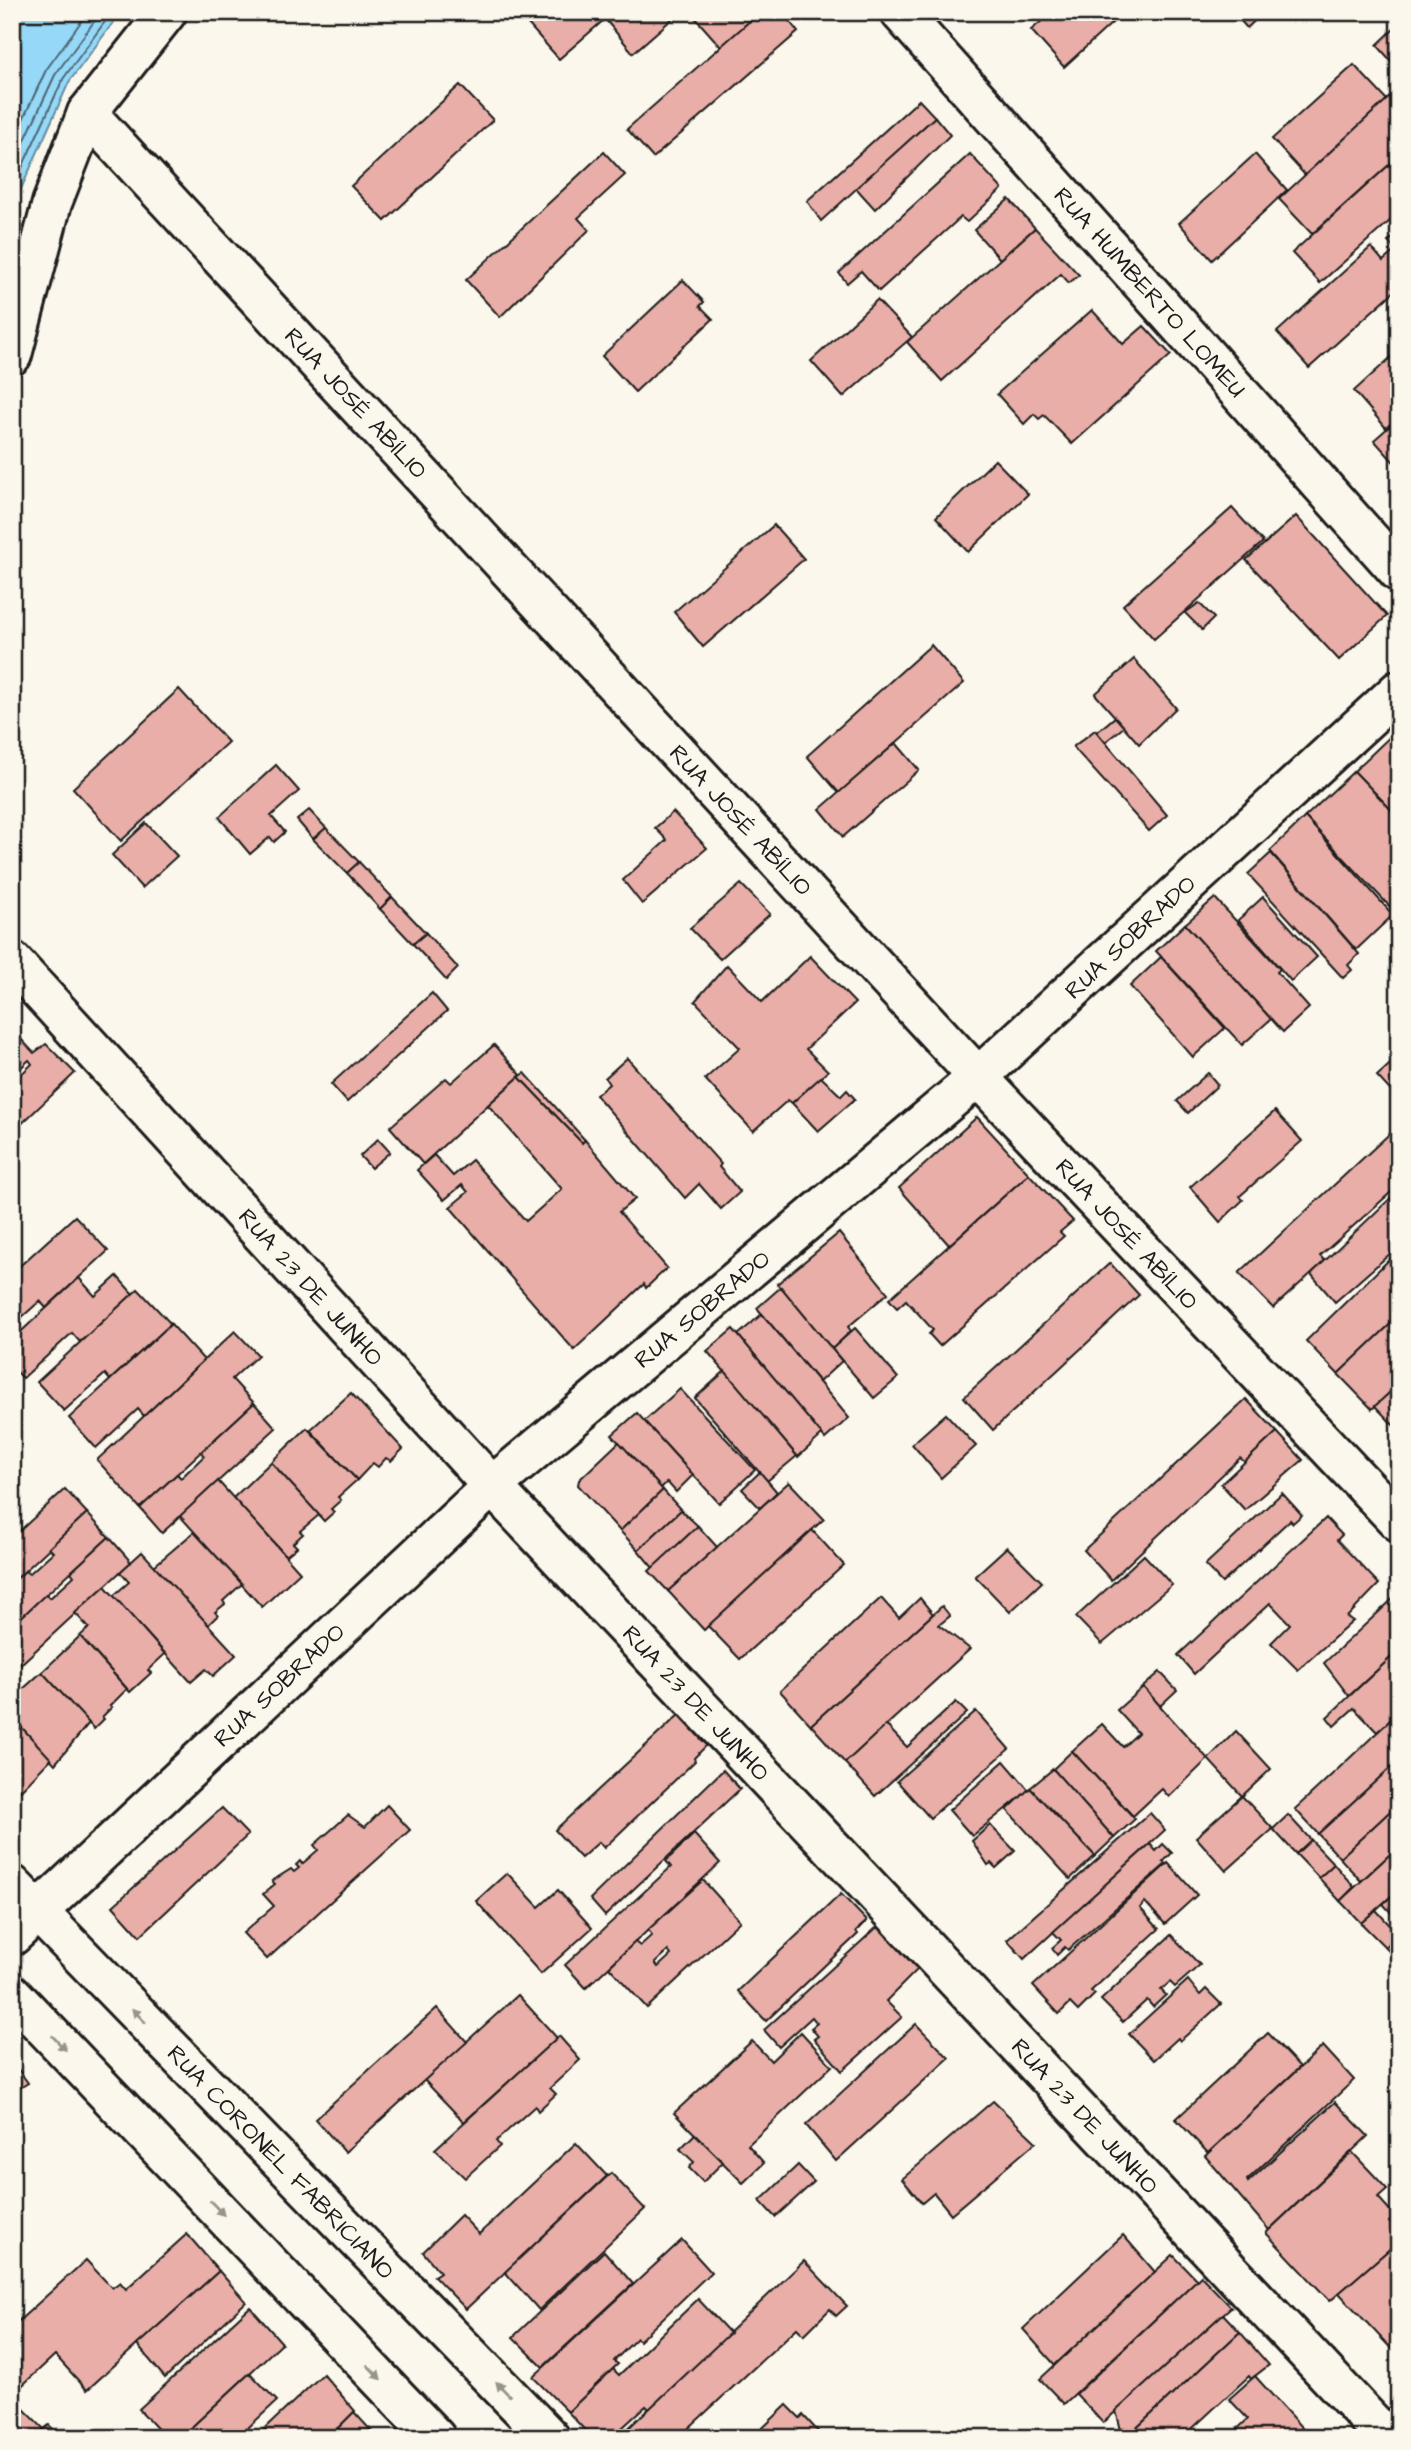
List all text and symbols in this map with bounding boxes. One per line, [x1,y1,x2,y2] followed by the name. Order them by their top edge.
[1045,180,1253,405] street label: RUA HUMBERTO LOMEU
[276,320,435,487] street label: RUA JOSÉ ABÍLIO
[661,737,820,904] street label: RUA JOSÉ ABÍLIO
[1058,868,1204,1008] street label: RUA SOBRADO
[1047,1151,1206,1318] street label: RUA JOSÉ ABÍLIO
[230,1201,391,1374] street label: RUA 23 DE JUNHO
[627,1243,778,1377] street label: RUA SOBRADO
[207,1616,353,1756] street label: RUA SOBRADO
[614,1618,777,1789] street label: RUA 23 DE JUNHO
[130,2007,147,2024] one-way arrow
[1003,2031,1166,2202] street label: RUA 23 DE JUNHO
[51,2034,67,2051] one-way arrow
[159,2038,402,2288] street label: RUA CORONEL FABRICIANO
[208,2199,225,2216] one-way arrow
[365,2363,381,2380] one-way arrow
[495,2381,511,2398] one-way arrow

